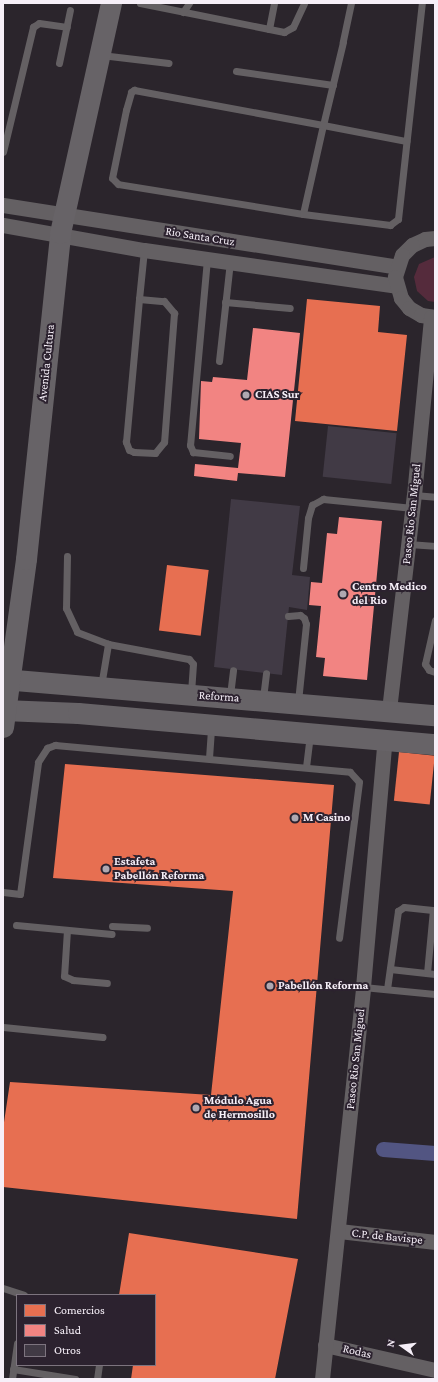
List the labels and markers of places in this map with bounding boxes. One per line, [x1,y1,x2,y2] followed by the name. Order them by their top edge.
[255,388,299,402] place label: CIAS Sur
[240,389,252,401] marker: CIAS Sur
[352,580,427,608] place label: Centro Medico del Rio
[337,588,349,600] marker: Centro Medico del Rio
[303,811,350,825] place label: M Casino
[290,813,300,823] marker: M Casino
[114,855,204,883] place label: Estafeta Pabellón Reforma
[101,864,111,874] marker: Estafeta Pabellón Reforma
[278,979,368,993] place label: Pabellón Reforma
[265,981,275,991] marker: Pabellón Reforma
[204,1094,275,1122] place label: Módulo Agua de Hermosillo
[191,1103,201,1113] marker: Módulo Agua de Hermosillo

